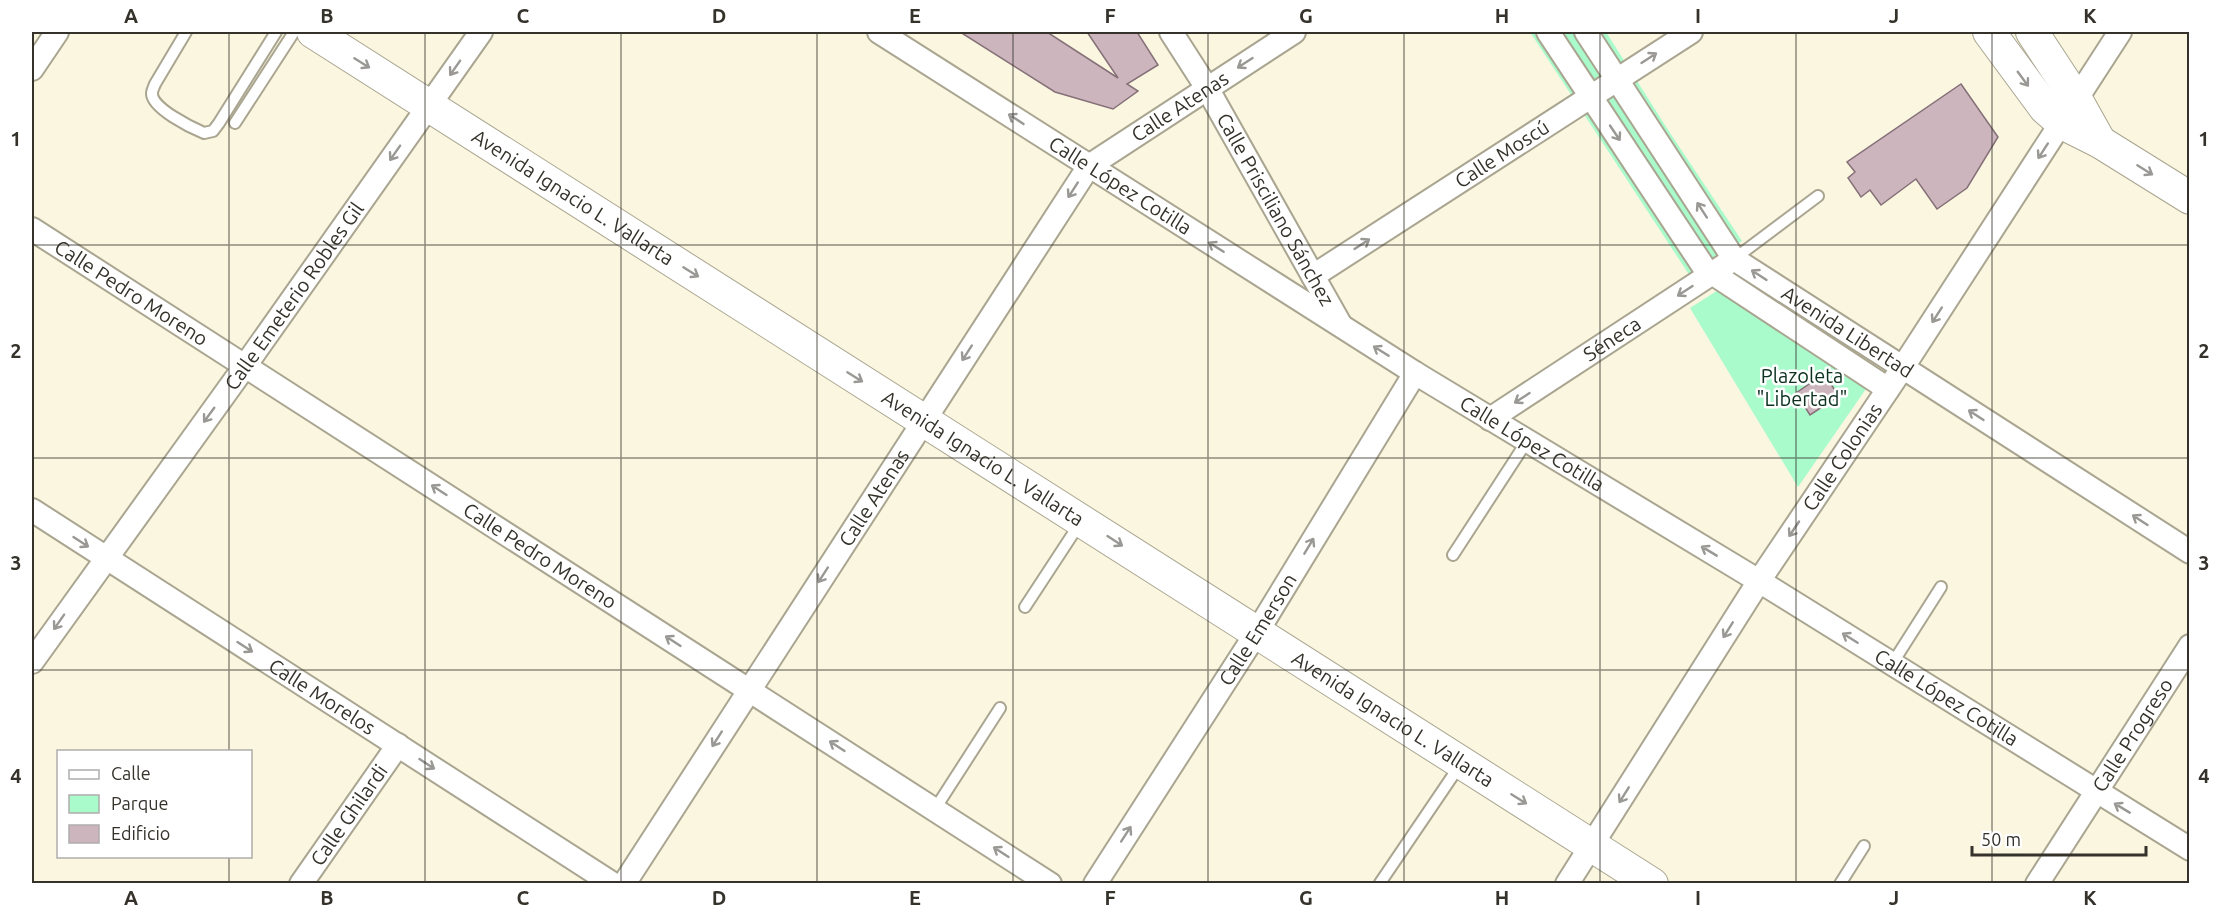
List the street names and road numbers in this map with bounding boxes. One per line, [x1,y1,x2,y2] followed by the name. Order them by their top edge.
[1127,66,1232,146] street label: Calle Atenas
[1213,109,1339,310] street label: Calle Prisciliano Sánchez
[1450,115,1553,192] street label: Calle Moscú
[468,124,678,270] street label: Avenida Ignacio L. Vallarta
[1045,131,1196,239] street label: Calle López Cotilla
[219,198,368,394] street label: Calle Emeterio Robles Gil
[51,235,212,350] street label: Calle Pedro Moreno
[1778,281,1918,382] street label: Avenida Libertad
[1579,311,1645,366] street label: Séneca
[878,385,1088,530] street label: Avenida Ignacio L. Vallarta
[1456,391,1609,496] street label: Calle López Cotilla
[1798,399,1886,515] street label: Calle Colonias
[834,445,913,550] street label: Calle Atenas
[459,498,621,613] street label: Calle Pedro Moreno
[1214,569,1301,690] street label: Calle Emerson
[1871,644,2023,750] street label: Calle López Cotilla
[1288,646,1498,791] street label: Avenida Ignacio L. Vallarta
[265,654,380,739] street label: Calle Morelos
[2087,674,2177,796] street label: Calle Progreso
[305,760,392,870] street label: Calle Ghilardi

